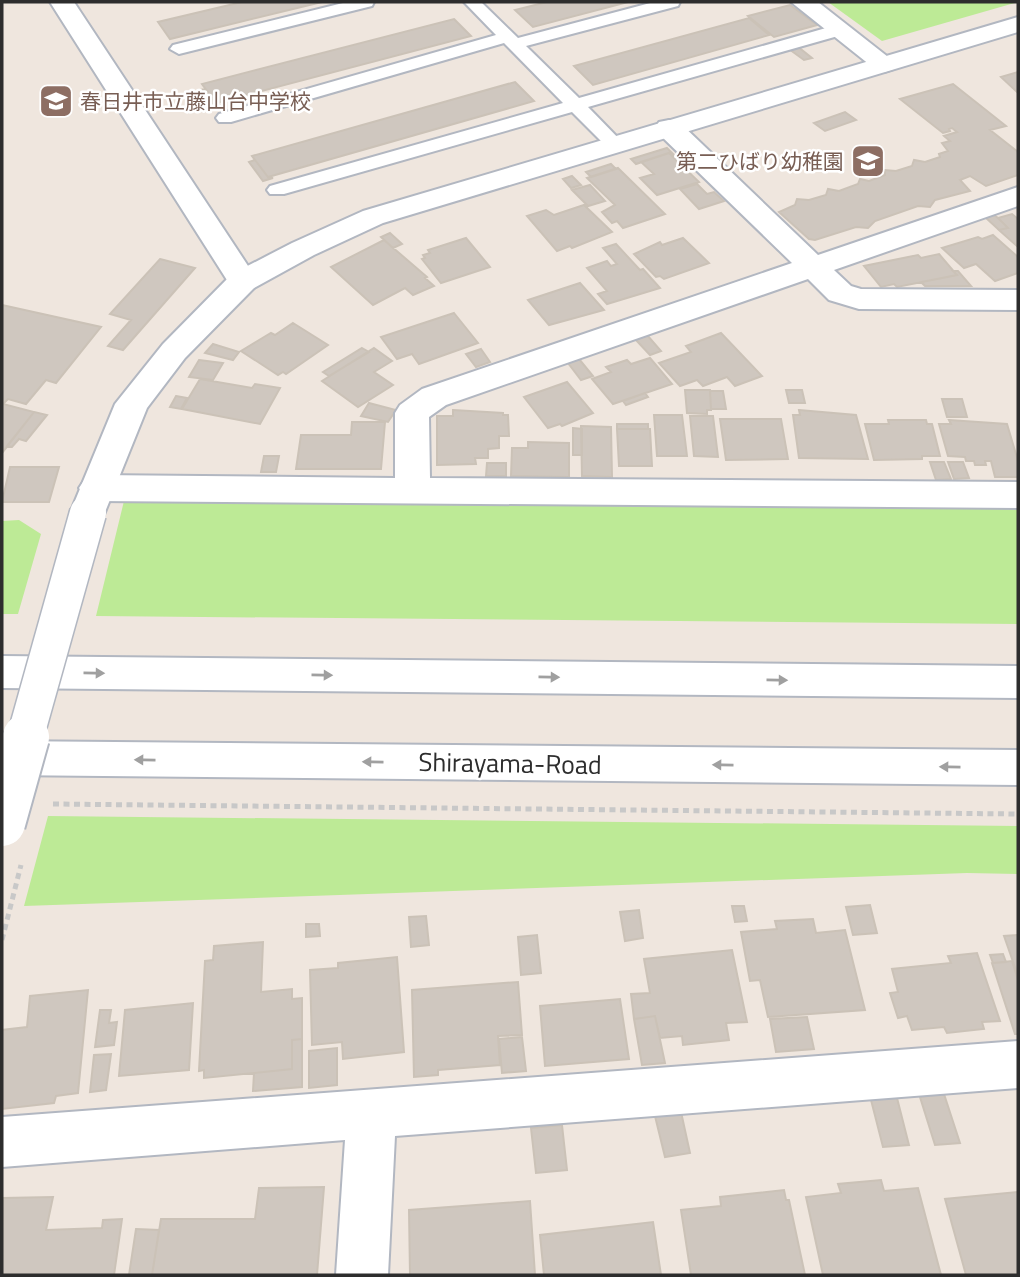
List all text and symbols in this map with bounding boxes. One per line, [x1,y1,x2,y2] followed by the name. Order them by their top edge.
[37,82,75,120] school or university icon: 春日井市立藤山台中学校
[80,85,311,117] place label: 春日井市立藤山台中学校
[849,142,887,180] school or university icon: 第二ひばり幼稚園
[676,145,844,177] place label: 第二ひばり幼稚園
[84,667,106,679] one-way arrow
[311,669,333,681] one-way arrow
[539,672,561,683] one-way arrow
[766,674,788,685] one-way arrow
[418,742,602,784] street label: Shirayama-Road
[134,754,156,765] one-way arrow
[361,756,383,768] one-way arrow
[711,759,733,771] one-way arrow
[939,762,961,773] one-way arrow

